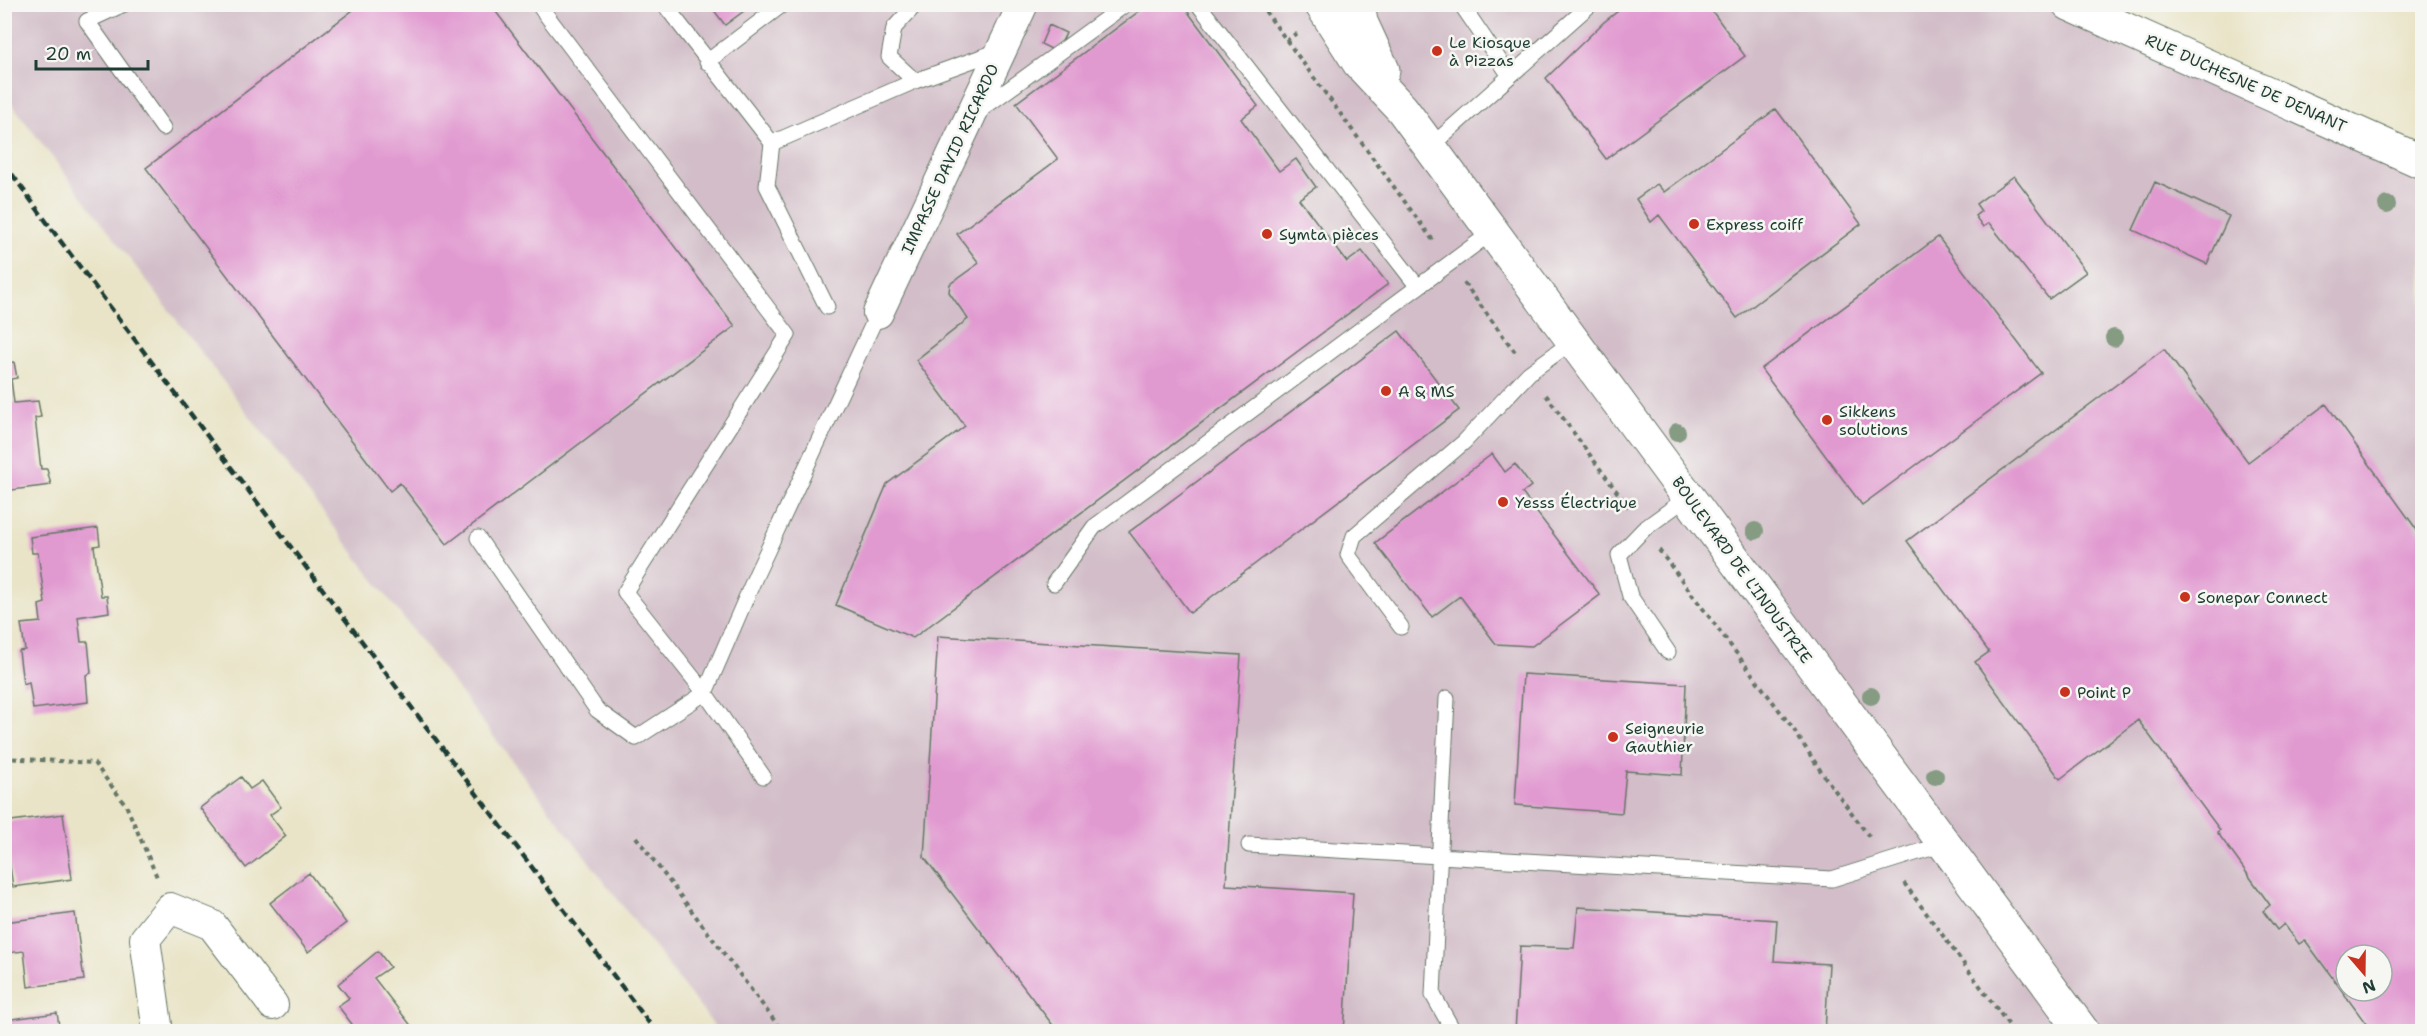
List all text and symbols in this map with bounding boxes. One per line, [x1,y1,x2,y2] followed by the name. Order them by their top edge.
[2142,29,2350,137] street label: RUE DUCHESNE DE DENANT
[1449,32,1531,71] place label: Le Kiosque à Pizzas
[36,33,148,71] scale bar
[45,42,91,66] text: 20 m
[1430,44,1444,58] marker: Le Kiosque à Pizzas
[897,60,1003,258] street label: IMPASSE DAVID RICARDO
[1706,214,1804,235] place label: Express coiff
[1687,217,1701,231] marker: Express coiff
[1279,224,1379,245] place label: Symta pièces
[1260,227,1274,241] marker: Symta pièces
[1398,381,1455,402] place label: A & MS
[1379,384,1393,398] marker: A & MS
[1839,401,1908,440] place label: Sikkens solutions
[1820,413,1834,427] marker: Sikkens solutions
[1667,472,1817,668] street label: BOULEVARD DE L'INDUSTRIE
[1515,492,1637,513] place label: Yesss Électrique
[1496,495,1510,509] marker: Yesss Électrique
[2197,587,2328,608] place label: Sonepar Connect
[2178,590,2192,604] marker: Sonepar Connect
[2077,682,2131,703] place label: Point P
[2058,685,2072,699] marker: Point P
[1625,718,1705,757] place label: Seigneurie Gauthier
[1606,730,1620,744] marker: Seigneurie Gauthier
[2334,943,2394,1003] north arrow
[2359,975,2379,999] text: N

